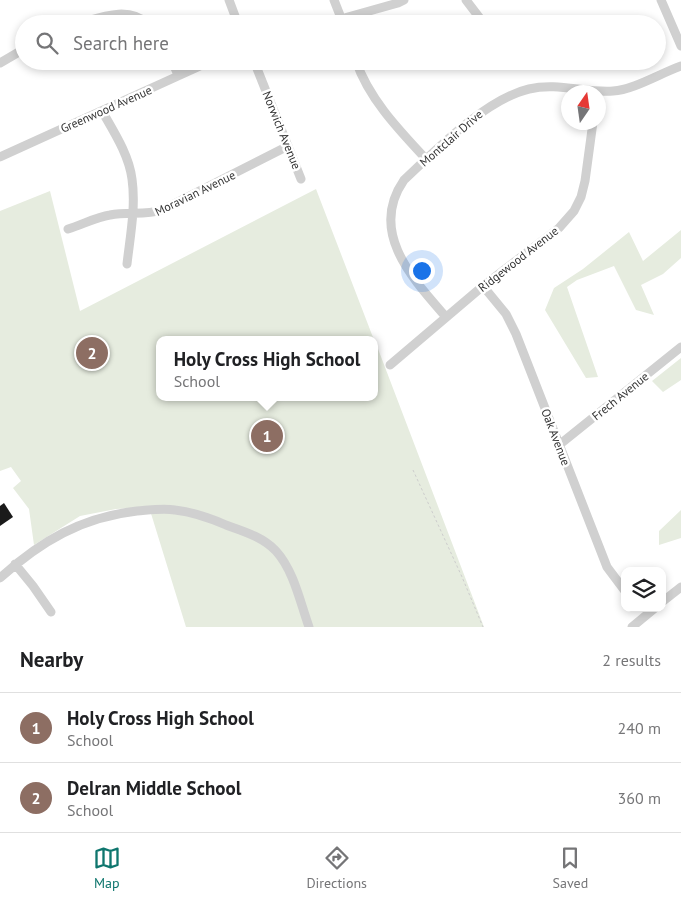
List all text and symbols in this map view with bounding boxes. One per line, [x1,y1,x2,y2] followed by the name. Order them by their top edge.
[15,15,666,70] search box
[33,29,61,57] icon: search
[73,31,169,55] text: Search here
[58,82,154,136] street label: Greenwood Avenue
[561,85,606,130] north arrow
[260,89,304,171] street label: Norwich Avenue
[416,107,486,169] street label: Montclair Drive
[152,167,238,219] street label: Moravian Avenue
[475,223,561,295] street label: Ridgewood Avenue
[409,258,435,284] your location
[76,334,108,372] pin: 2
[156,336,378,401] popup
[174,347,360,371] text: Holy Cross High School
[589,369,651,423] street label: Frech Avenue
[174,371,220,391] text: School
[538,406,574,468] street label: Oak Avenue
[251,417,283,455] pin: 1
[621,567,666,612] map controls
[621,567,666,612] button: layers
[20,646,83,673] text: Nearby
[602,650,661,670] text: 2 results
[67,706,254,730] text: Holy Cross High School
[31,718,41,738] text: 1
[618,718,661,738] text: 240 m
[67,730,113,750] text: School
[67,776,241,800] text: Delran Middle School
[31,788,41,808] text: 2
[618,788,661,808] text: 360 m
[67,800,113,820] text: School
[93,844,121,892] tab: Map
[306,844,367,892] tab: Directions
[553,844,588,892] tab: Saved

